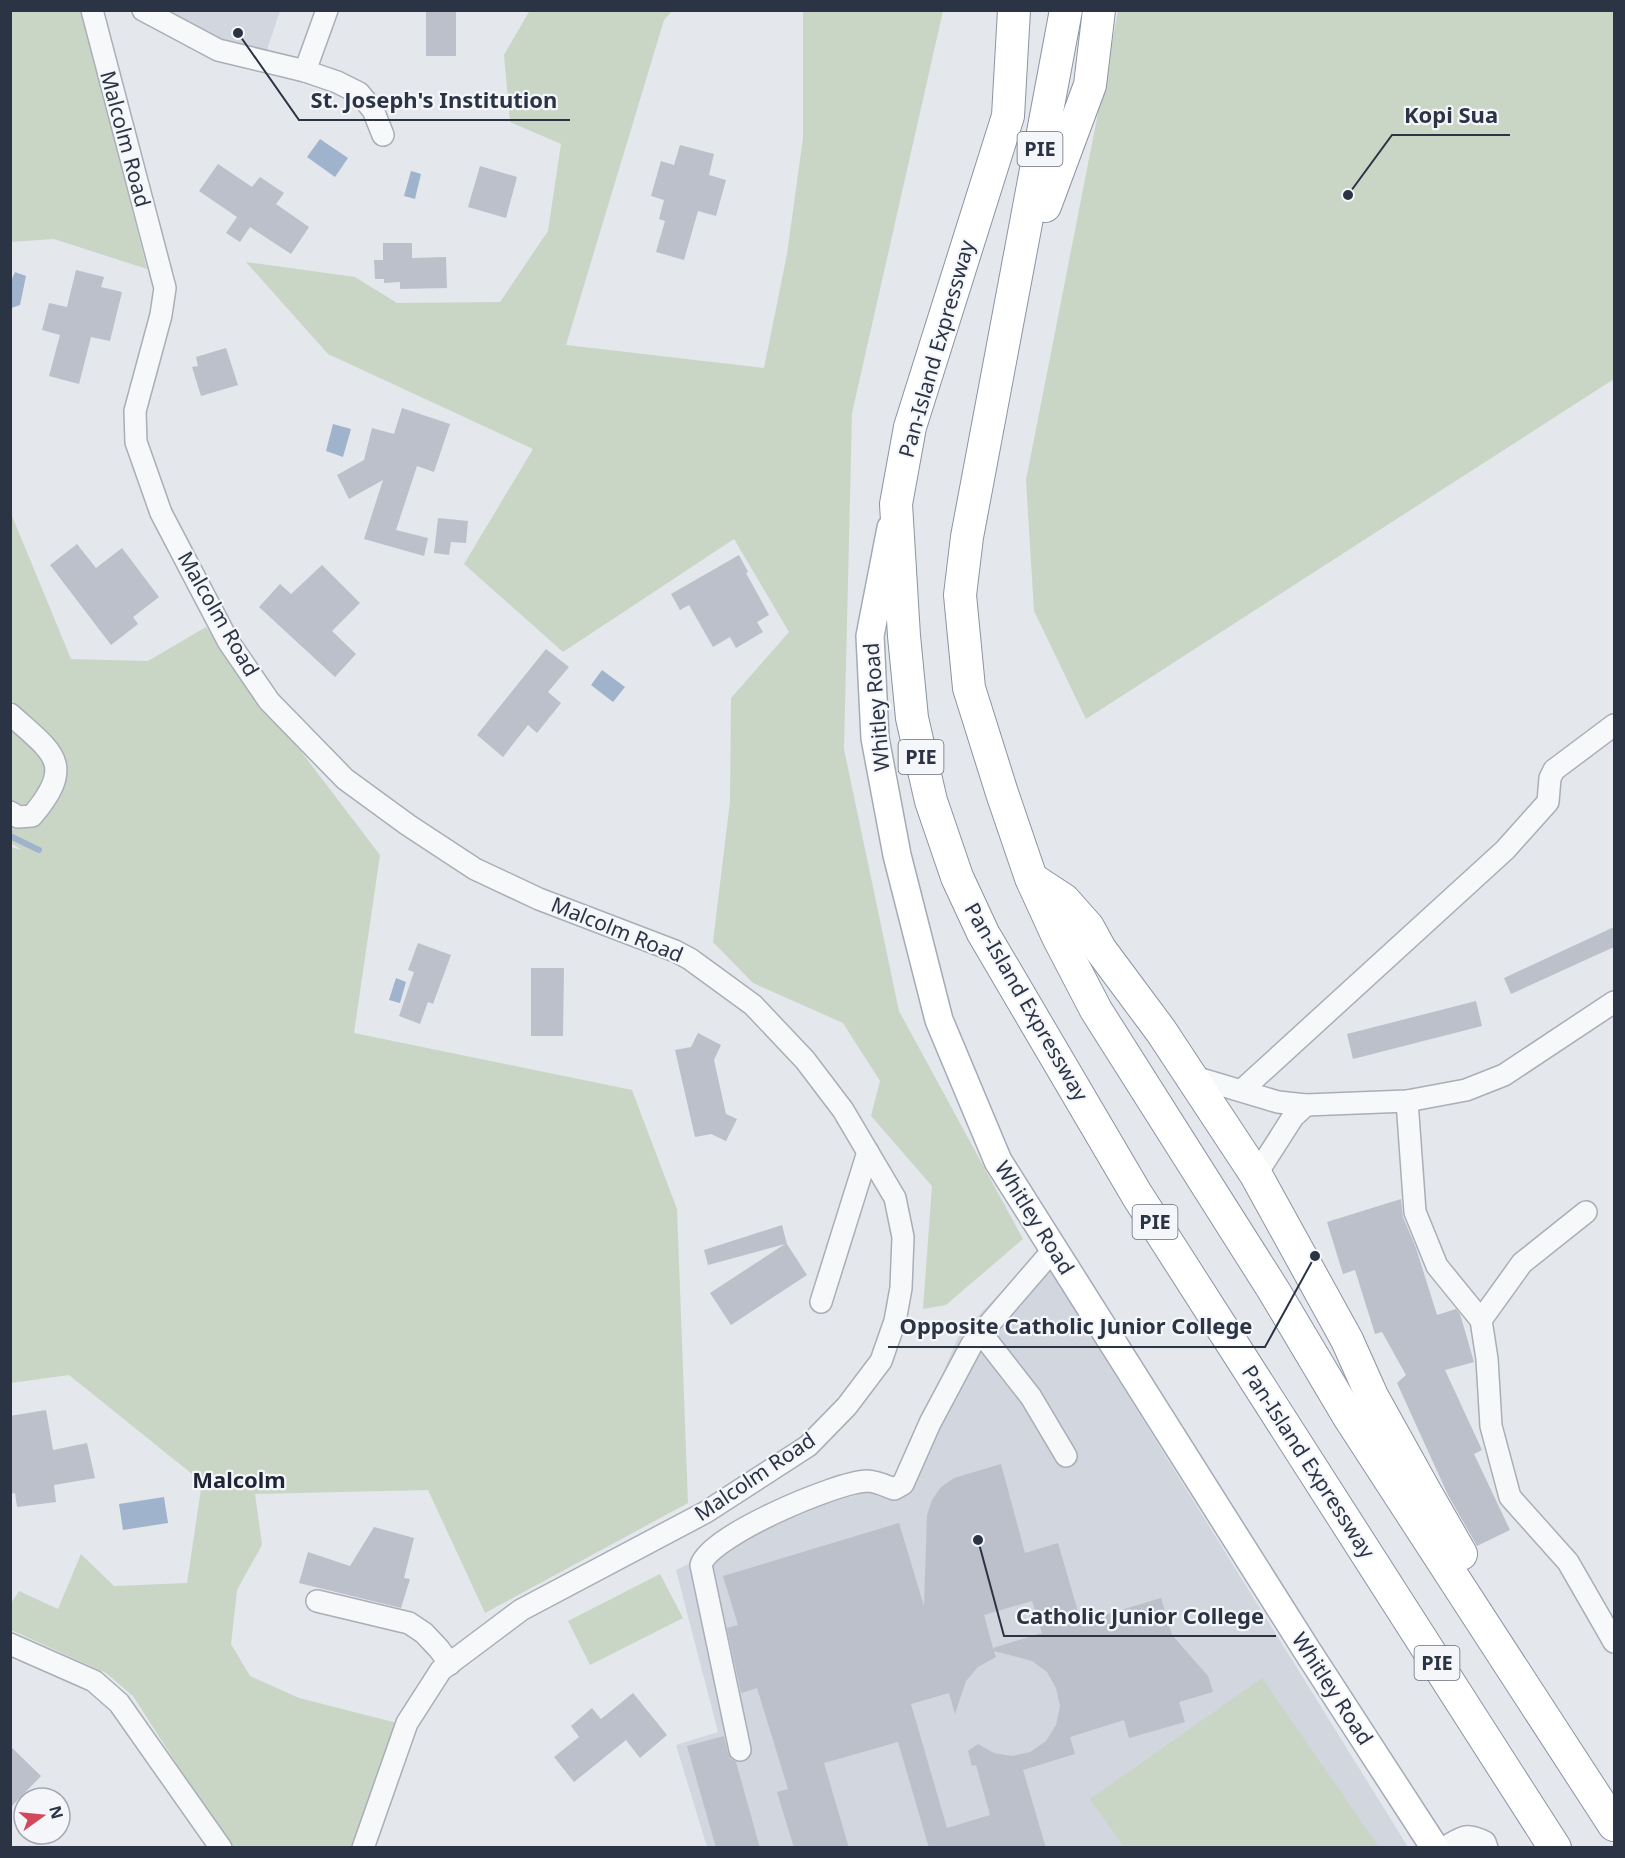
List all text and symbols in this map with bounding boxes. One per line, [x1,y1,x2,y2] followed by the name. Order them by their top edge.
[94,67,158,210] street label: Malcolm Road
[299,80,570,120] callout: St. Joseph's Institution
[311,84,557,114] text: St. Joseph's Institution
[1392,95,1510,135] callout: Kopi Sua
[1404,99,1498,129] text: Kopi Sua
[1018,132,1062,166] road number: PIE
[892,237,981,461] street label: Pan-Island Expressway
[172,546,266,681] street label: Malcolm Road
[856,642,896,773] street label: Whitley Road
[898,740,944,774] road number: PIE
[547,890,688,968] street label: Malcolm Road
[959,897,1095,1106] street label: Pan-Island Expressway
[989,1155,1081,1280] street label: Whitley Road
[1132,1205,1178,1239] road number: PIE
[888,1307,1265,1347] callout: Opposite Catholic Junior College
[899,1310,1253,1340] text: Opposite Catholic Junior College
[1236,1360,1382,1564] street label: Pan-Island Expressway
[689,1425,820,1527] street label: Malcolm Road
[192,1464,286,1494] district label: Malcolm
[1004,1596,1276,1636] callout: Catholic Junior College
[1016,1600,1264,1630] text: Catholic Junior College
[1286,1627,1380,1750] street label: Whitley Road
[1414,1646,1460,1680] road number: PIE
[12,1786,72,1846] north arrow
[44,1803,69,1821] text: N

